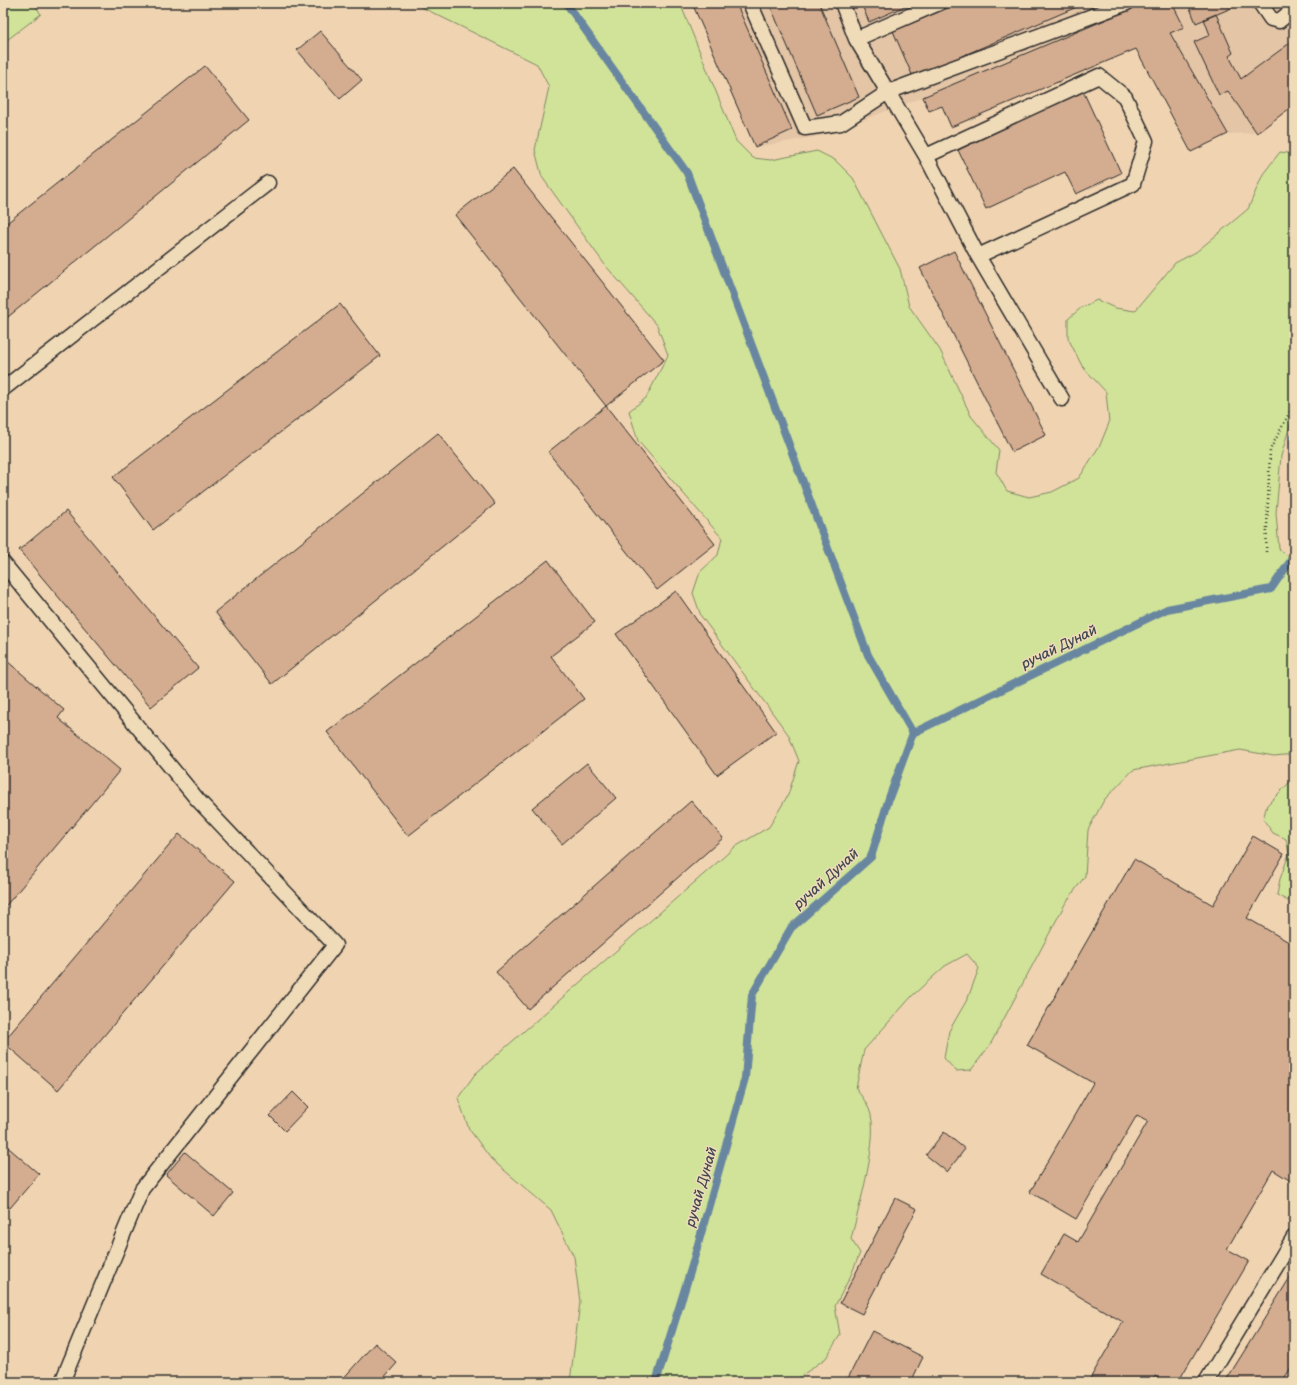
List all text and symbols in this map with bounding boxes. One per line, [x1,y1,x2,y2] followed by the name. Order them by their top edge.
[1017,621,1100,673] water label: ручай Дунай
[789,845,862,913] water label: ручай Дунай
[681,1145,721,1230] water label: ручай Дунай

